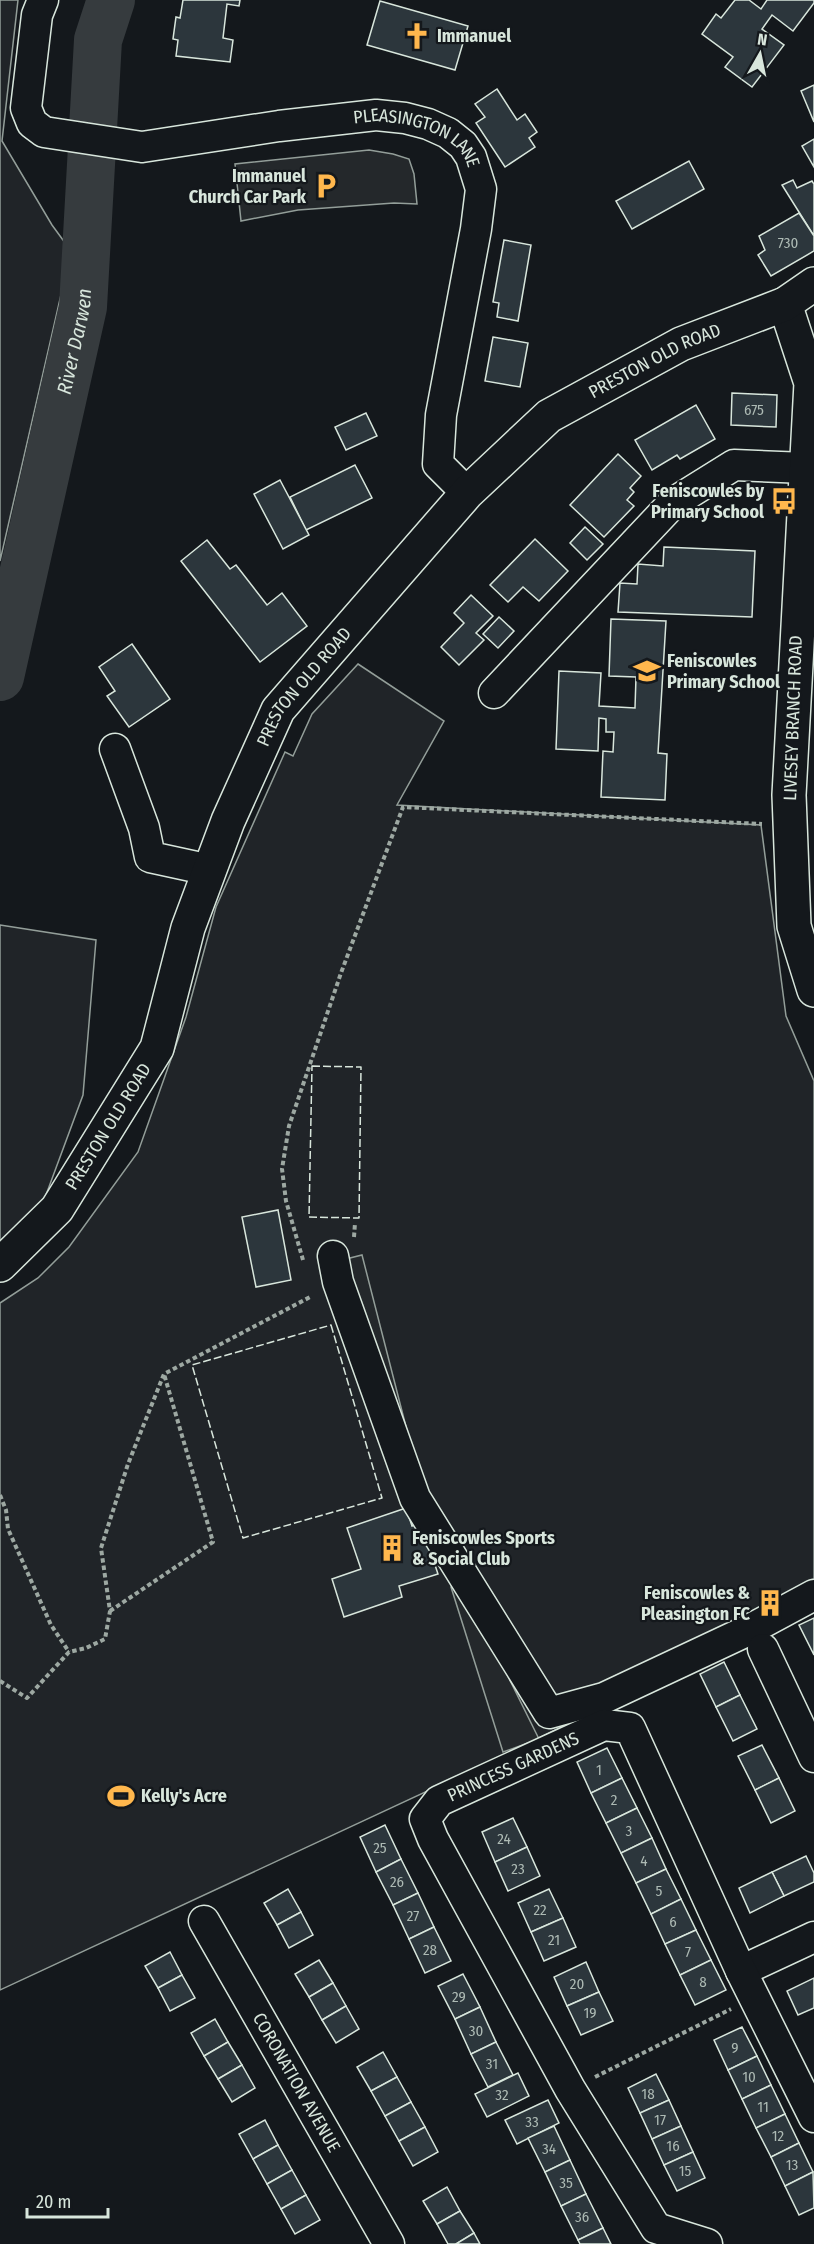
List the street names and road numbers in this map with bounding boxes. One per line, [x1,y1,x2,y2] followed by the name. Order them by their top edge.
[352,104,484,170] street label: PLEASINGTON LANE
[585,319,724,403] street label: PRESTON OLD ROAD
[252,623,356,750] street label: PRESTON OLD ROAD
[779,635,807,801] street label: LIVESEY BRANCH ROAD
[61,1059,156,1194] street label: PRESTON OLD ROAD
[444,1727,583,1807] street label: PRINCESS GARDENS
[248,2009,345,2156] street label: CORONATION AVENUE

